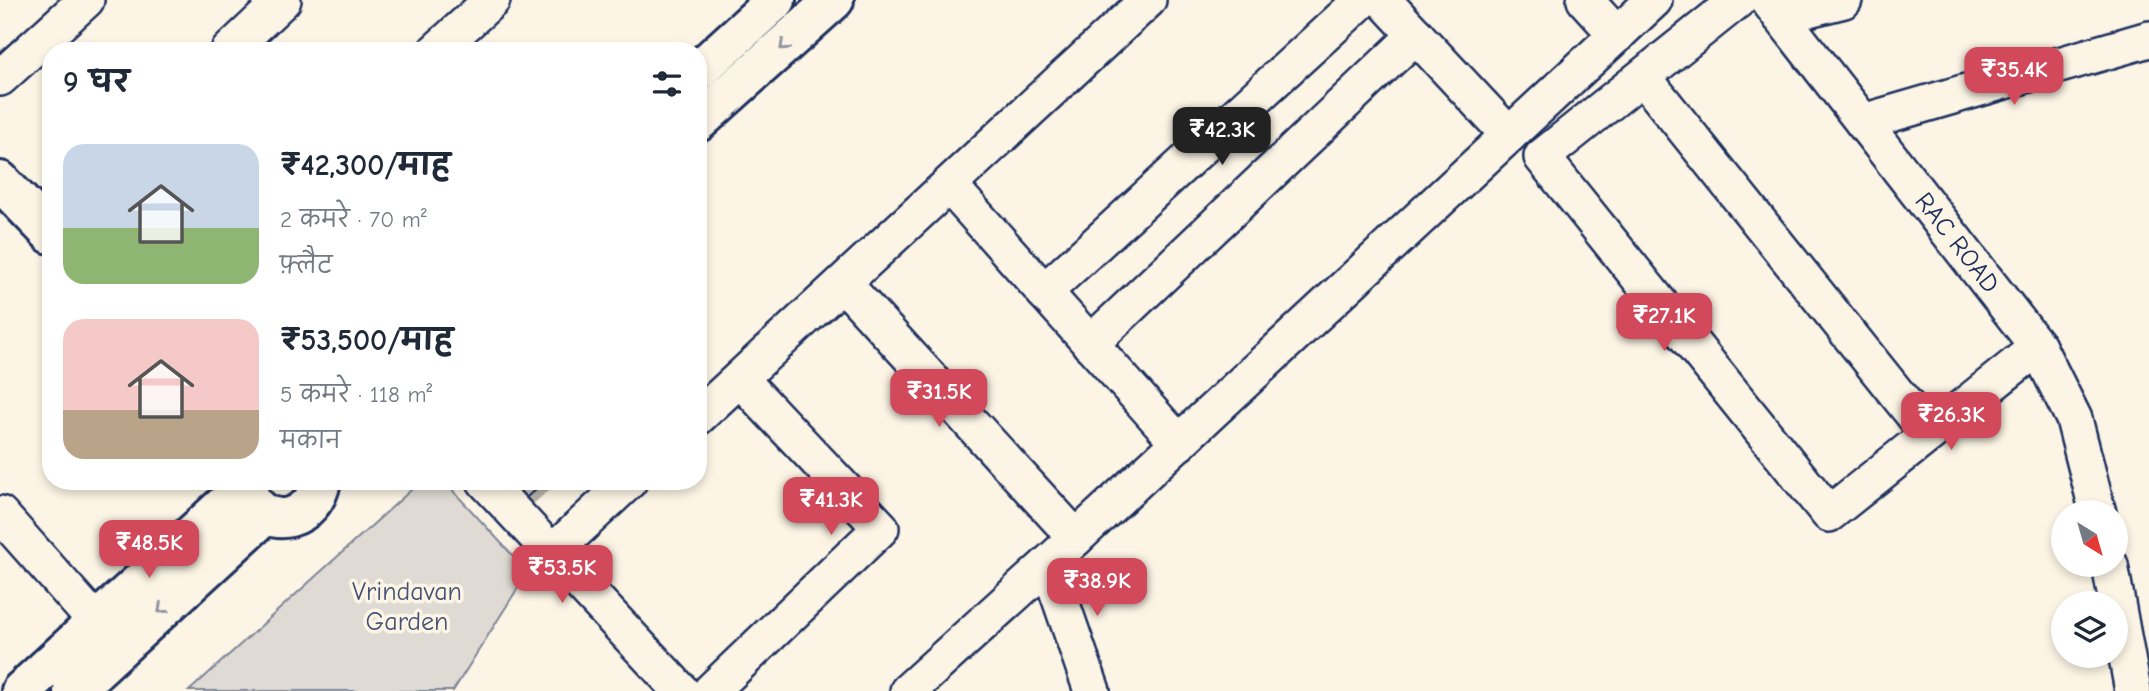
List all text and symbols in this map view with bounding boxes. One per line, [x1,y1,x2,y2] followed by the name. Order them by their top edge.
[779,37,792,50] one-way arrow
[1957,48,2071,107] pin: ₹35.4K
[1980,56,2048,83] text: ₹35.4K
[63,65,129,100] text: 9 घर
[648,65,686,103] icon: filters
[1165,108,1279,167] pin: ₹42.3K
[1189,116,1255,143] text: ₹42.3K
[280,148,450,183] text: ₹42,300/माह
[119,172,203,256] icon: home
[1909,187,2005,299] street label: RAC ROAD
[280,206,427,233] text: 2 कमरे · 70 m²
[280,252,332,279] text: फ़्लैट
[1607,294,1721,353] pin: ₹27.1K
[1632,302,1696,329] text: ₹27.1K
[280,323,453,358] text: ₹53,500/माह
[119,347,203,431] icon: home
[882,370,996,429] pin: ₹31.5K
[906,378,972,405] text: ₹31.5K
[280,381,432,408] text: 5 कमरे · 118 m²
[1894,392,2008,452] pin: ₹26.3K
[1917,401,1985,428] text: ₹26.3K
[280,427,341,454] text: मकान
[774,477,888,537] pin: ₹41.3K
[799,486,863,513] text: ₹41.3K
[2051,500,2128,578] north arrow
[2051,500,2128,668] map controls
[92,520,206,580] pin: ₹48.5K
[115,529,183,556] text: ₹48.5K
[505,546,619,605] pin: ₹53.5K
[528,554,596,581] text: ₹53.5K
[1040,558,1154,618] pin: ₹38.9K
[1063,567,1131,594] text: ₹38.9K
[352,577,462,637] park label: Vrindavan Garden
[2051,591,2128,668] button: layers
[157,601,170,614] one-way arrow

